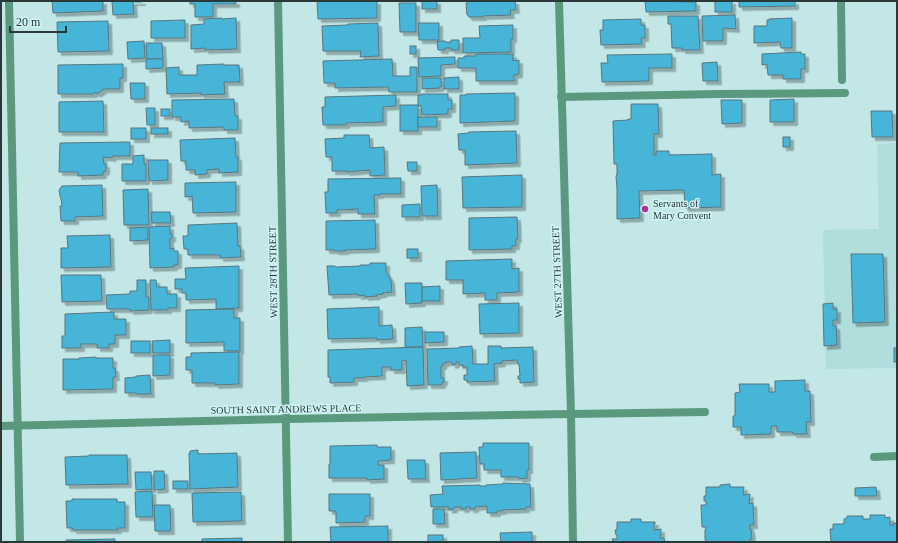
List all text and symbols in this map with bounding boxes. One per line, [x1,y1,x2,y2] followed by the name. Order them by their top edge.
[10,8,66,34] scale bar
[16,15,41,29] text: 20 m
[653,198,711,221] place label: Servants of Mary Convent
[640,204,650,214] marker: Servants of Mary Convent
[267,226,279,318] street label: WEST 28TH STREET
[550,226,564,318] street label: WEST 27TH STREET
[211,402,361,416] street label: SOUTH SAINT ANDREWS PLACE

